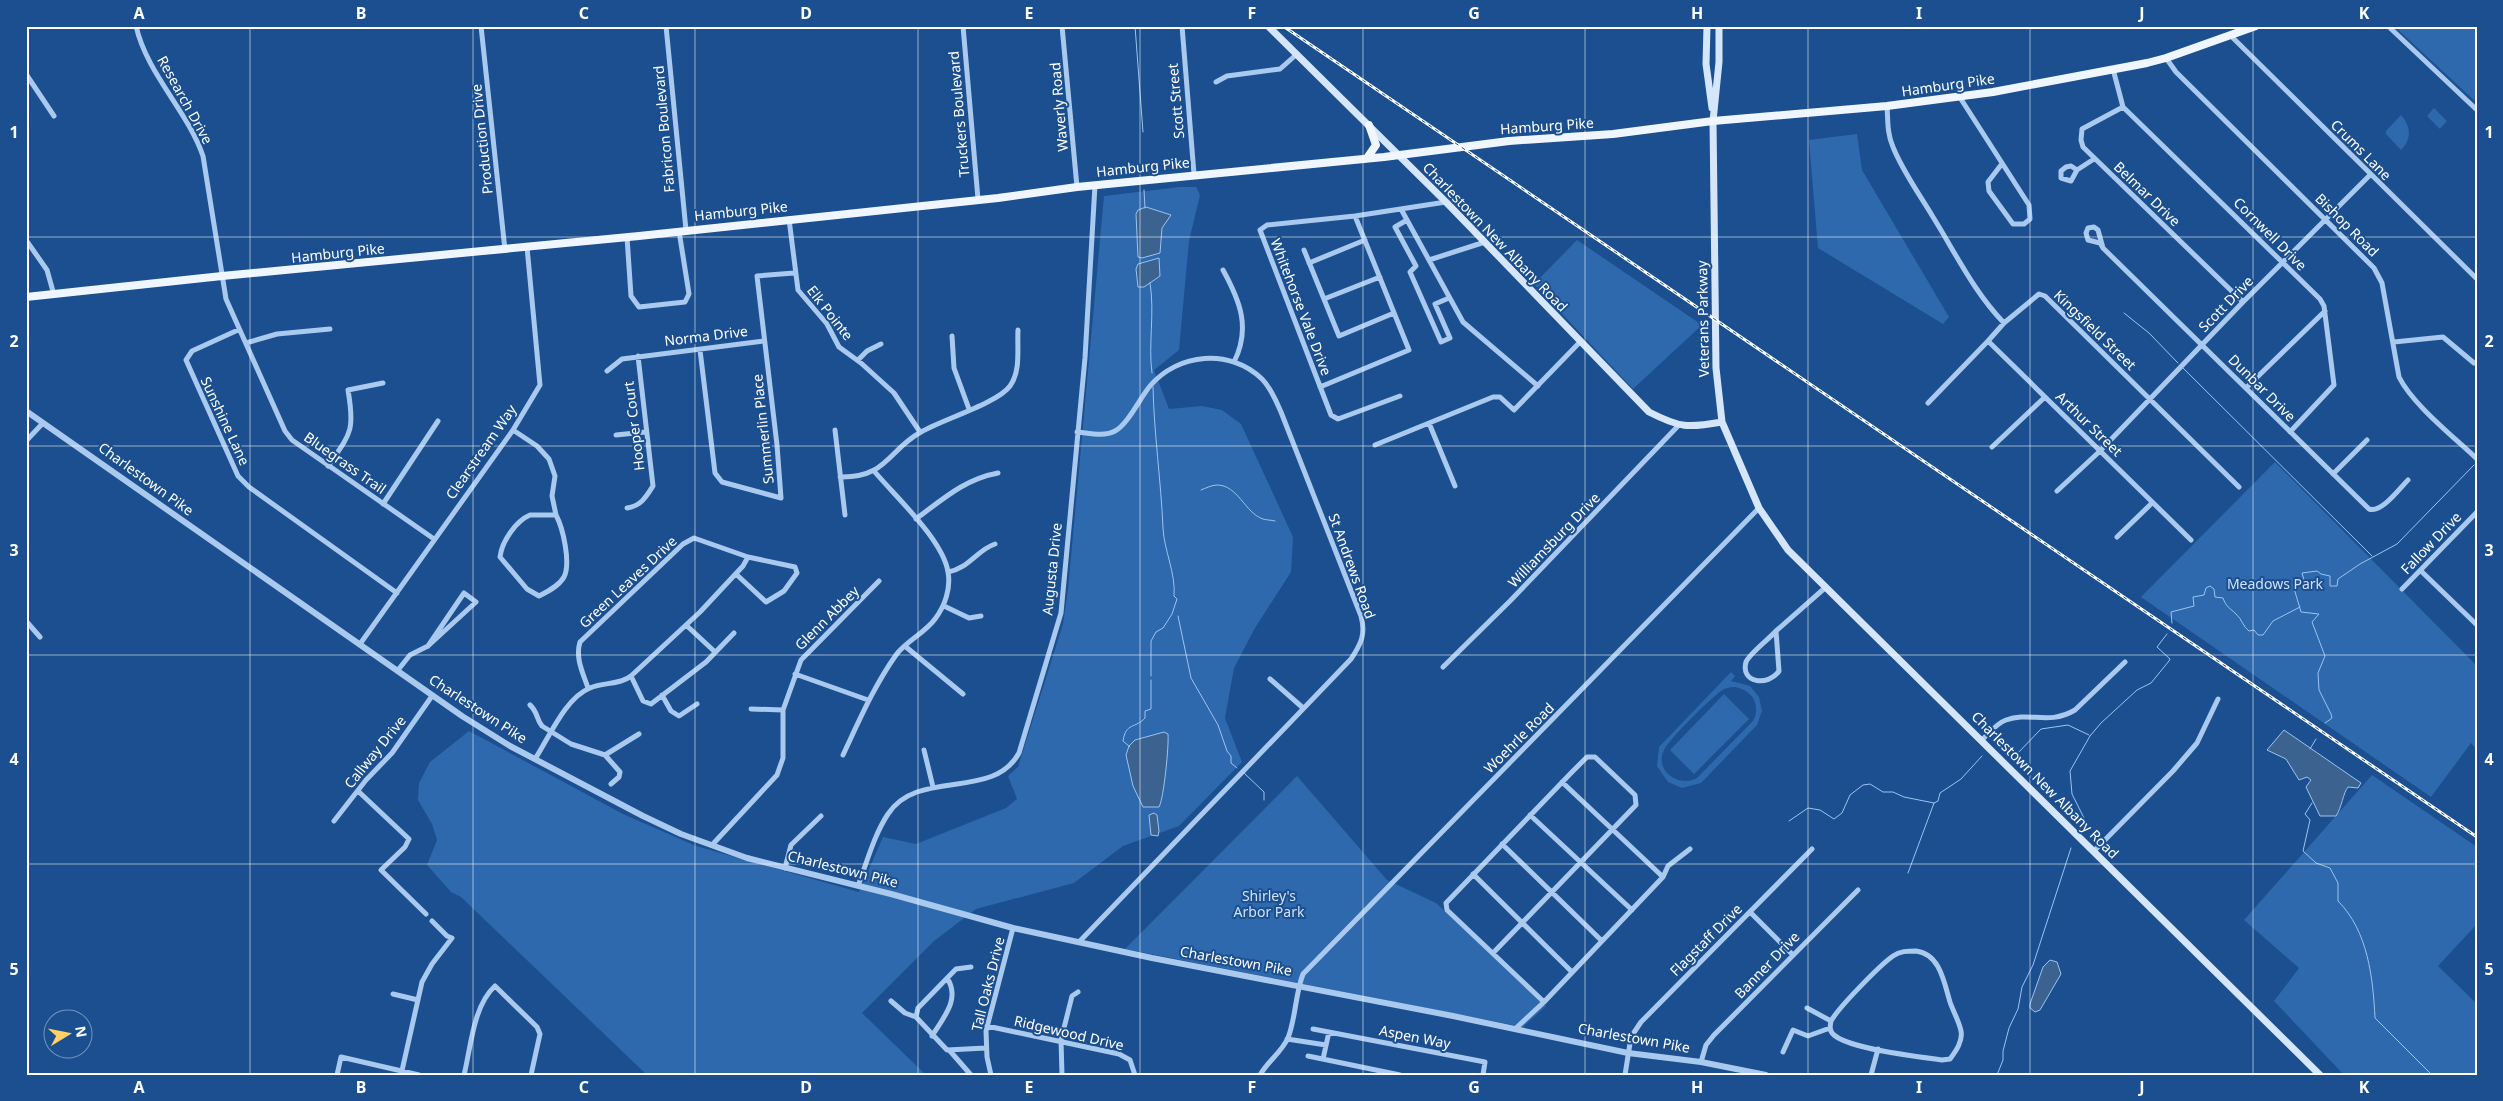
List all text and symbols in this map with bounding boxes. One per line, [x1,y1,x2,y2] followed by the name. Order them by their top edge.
[133,2,145,24] text: A
[356,2,366,24] text: B
[579,2,589,24] text: C
[800,2,812,24] text: D
[1025,2,1034,24] text: E
[1248,2,1256,24] text: F
[1468,2,1480,24] text: G
[1691,2,1703,24] text: H
[1916,2,1922,24] text: I
[2137,2,2145,24] text: J
[2359,2,2370,24] text: K
[944,50,973,178] street label: Truckers Boulevard
[153,52,218,147] street label: Research Drive
[1045,62,1072,152] street label: Waverly Road
[1163,63,1188,140] street label: Scott Street
[648,65,679,193] street label: Fabricon Boulevard
[1900,69,1996,100] street label: Hamburg Pike
[466,83,497,195] street label: Production Drive
[1499,113,1595,138] street label: Hamburg Pike
[2327,115,2396,184] street label: Crums Lane
[9,121,19,143] text: 1
[2484,121,2494,143] text: 1
[1095,152,1191,181] street label: Hamburg Pike
[2110,157,2185,230] street label: Belmar Drive
[1419,158,1572,316] street label: Charlestown New Albany Road
[2311,189,2383,261] street label: Bishop Road
[2230,193,2311,274] street label: Cornwell Drive
[693,196,789,225] street label: Hamburg Pike
[1267,236,1336,378] street label: Whitehorse Vale Drive
[290,238,386,267] street label: Hamburg Pike
[1692,260,1713,378] street label: Veterans Parkway
[2194,271,2257,336] street label: Scott Drive
[803,281,858,344] street label: Elk Pointe
[2050,285,2141,374] street label: Kingsfield Street
[663,321,749,350] street label: Norma Drive
[9,330,19,352] text: 2
[2484,330,2494,352] text: 2
[2225,350,2300,426] street label: Dunbar Drive
[197,373,254,468] street label: Sunshine Lane
[747,373,778,485] street label: Summerlin Place
[619,380,648,472] street label: Hooper Court
[2052,387,2127,460] street label: Arthur Street
[441,400,521,503] street label: Clearstream Way
[301,427,390,498] street label: Bluegrass Trail
[95,438,198,520] street label: Charlestown Pike
[1503,488,1604,591] street label: Williamsburg Drive
[2396,507,2465,578] street label: Fallow Drive
[1325,511,1380,621] street label: St Andrews Road
[1037,522,1066,616] street label: Augusta Drive
[575,531,681,632] street label: Green Leaves Drive
[9,539,19,561] text: 3
[2484,539,2494,561] text: 3
[2227,574,2324,593] park label: Meadows Park
[790,581,864,654] street label: Glenn Abbey
[426,670,531,747] street label: Charlestown Pike
[1479,698,1558,777] street label: Woehrle Road
[1968,707,2123,862] street label: Charlestown New Albany Road
[339,711,410,792] street label: Callway Drive
[9,748,19,770] text: 4
[2484,748,2494,770] text: 4
[786,846,901,891] street label: Charlestown Pike
[1234,886,1305,921] park label: Shirley's Arbor Park
[1665,899,1746,980] street label: Flagstaff Drive
[1730,927,1803,1002] street label: Banner Drive
[967,935,1008,1033] street label: Tall Oaks Drive
[1179,941,1294,980] street label: Charlestown Pike
[9,958,19,980] text: 5
[2484,958,2494,980] text: 5
[42,1008,92,1058] north arrow
[1012,1011,1126,1054] street label: Ridgewood Drive
[1577,1018,1692,1057] street label: Charlestown Pike
[1378,1020,1453,1053] street label: Aspen Way
[71,1024,92,1039] text: N
[133,1076,145,1098] text: A
[356,1076,366,1098] text: B
[579,1076,589,1098] text: C
[800,1076,812,1098] text: D
[1025,1076,1034,1098] text: E
[1248,1076,1256,1098] text: F
[1468,1076,1480,1098] text: G
[1691,1076,1703,1098] text: H
[1916,1076,1922,1098] text: I
[2137,1076,2145,1098] text: J
[2359,1076,2370,1098] text: K

